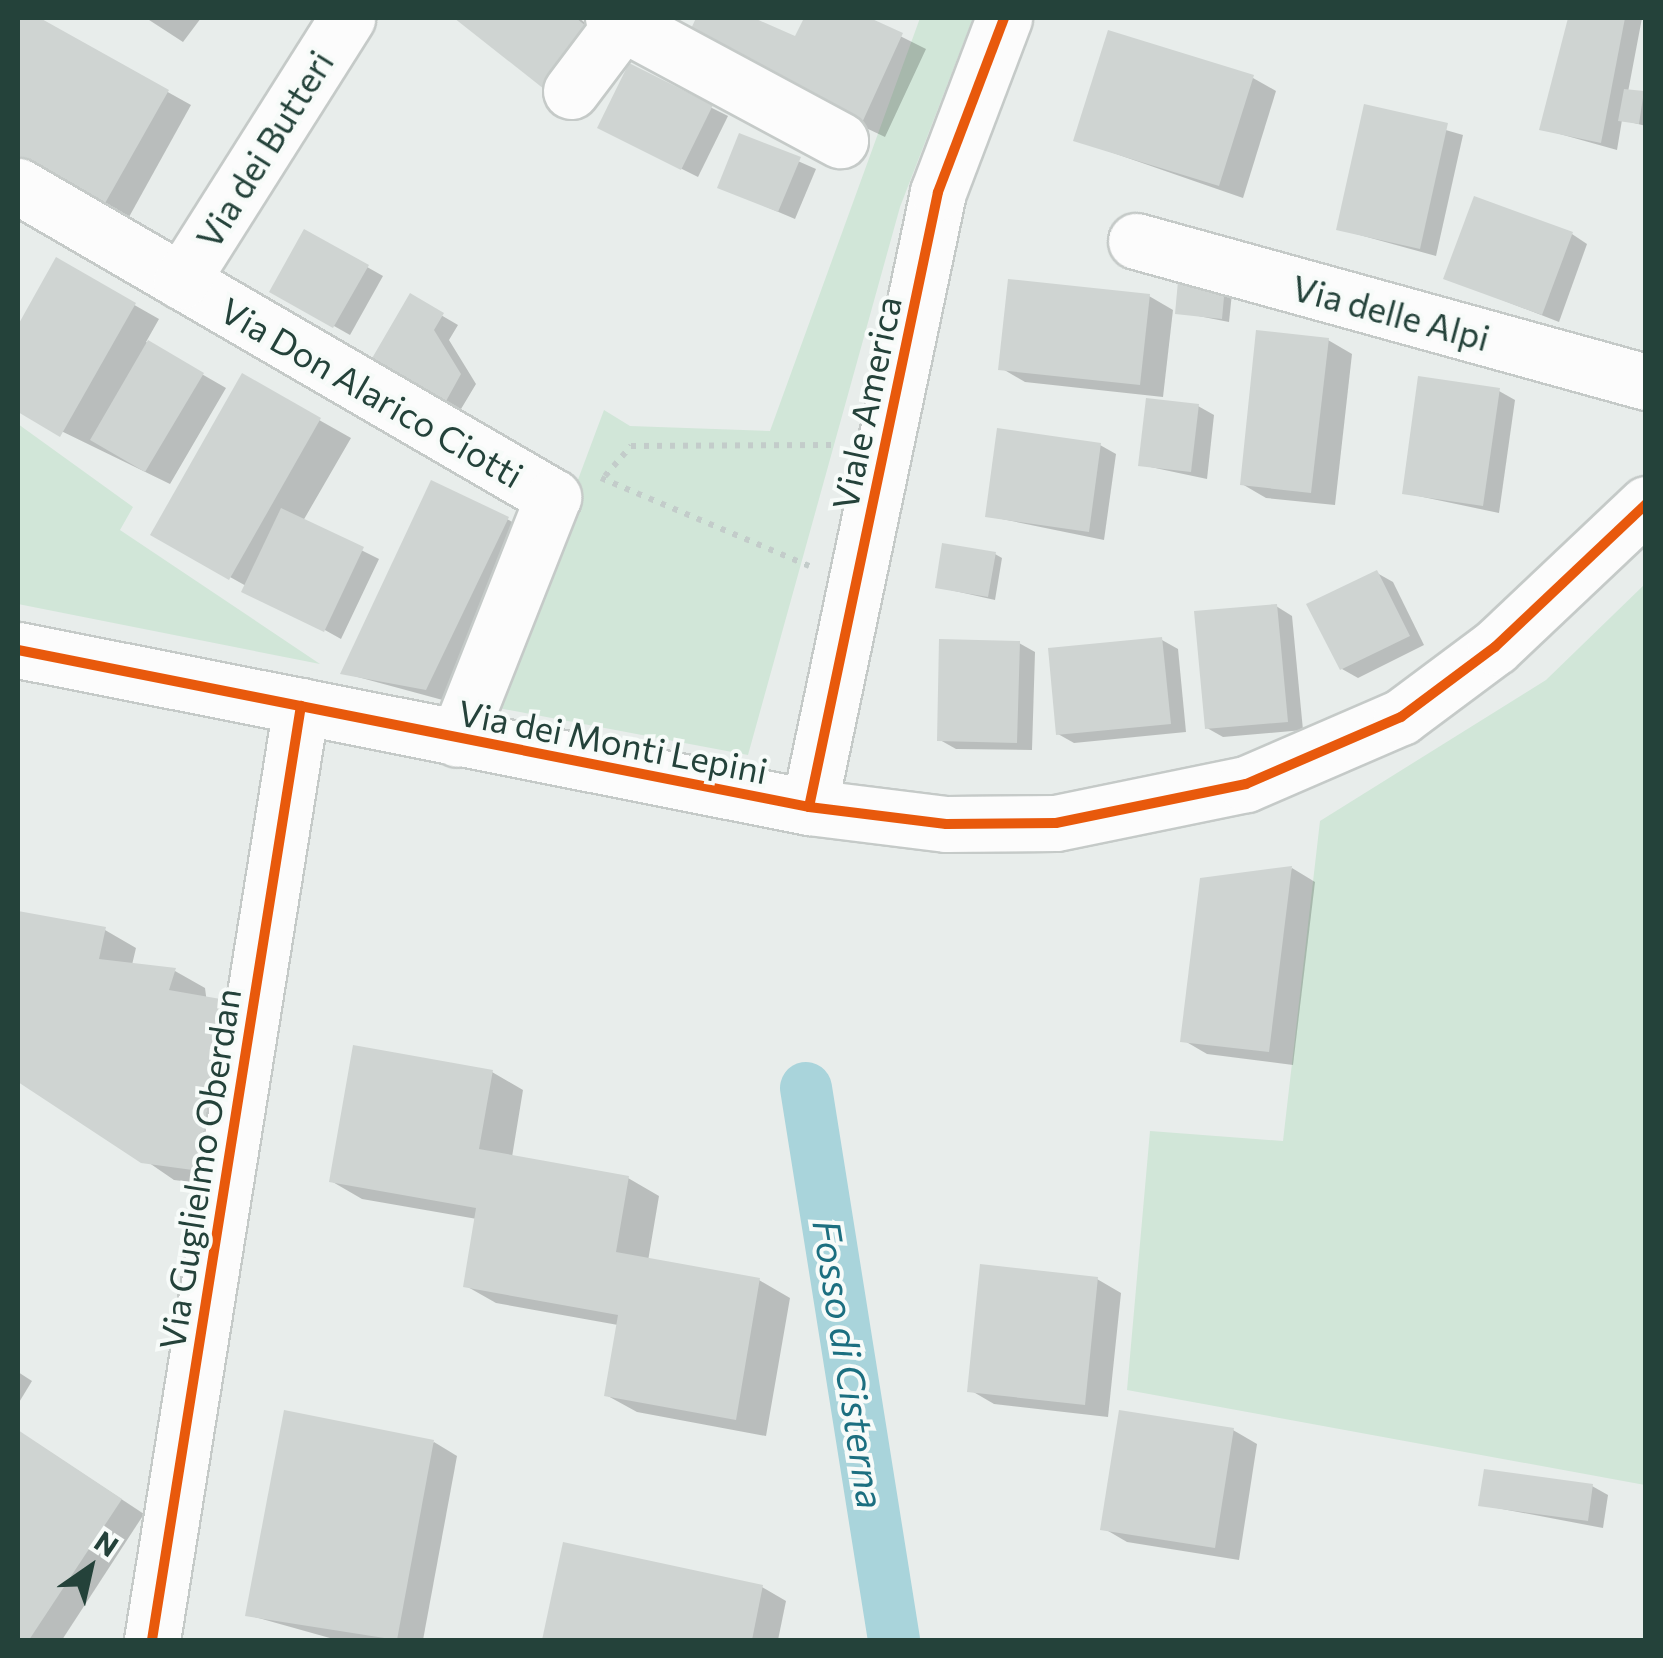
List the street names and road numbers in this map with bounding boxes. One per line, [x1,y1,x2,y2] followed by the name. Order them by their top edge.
[187,43,341,255] street label: Via dei Butteri
[1288,266,1494,358] street label: Via delle Alpi
[213,288,531,496] street label: Via Don Alarico Ciotti
[823,292,909,514] street label: Viale America
[455,690,771,792] street label: Via dei Monti Lepini
[150,985,248,1353] street label: Via Guglielmo Oberdan

